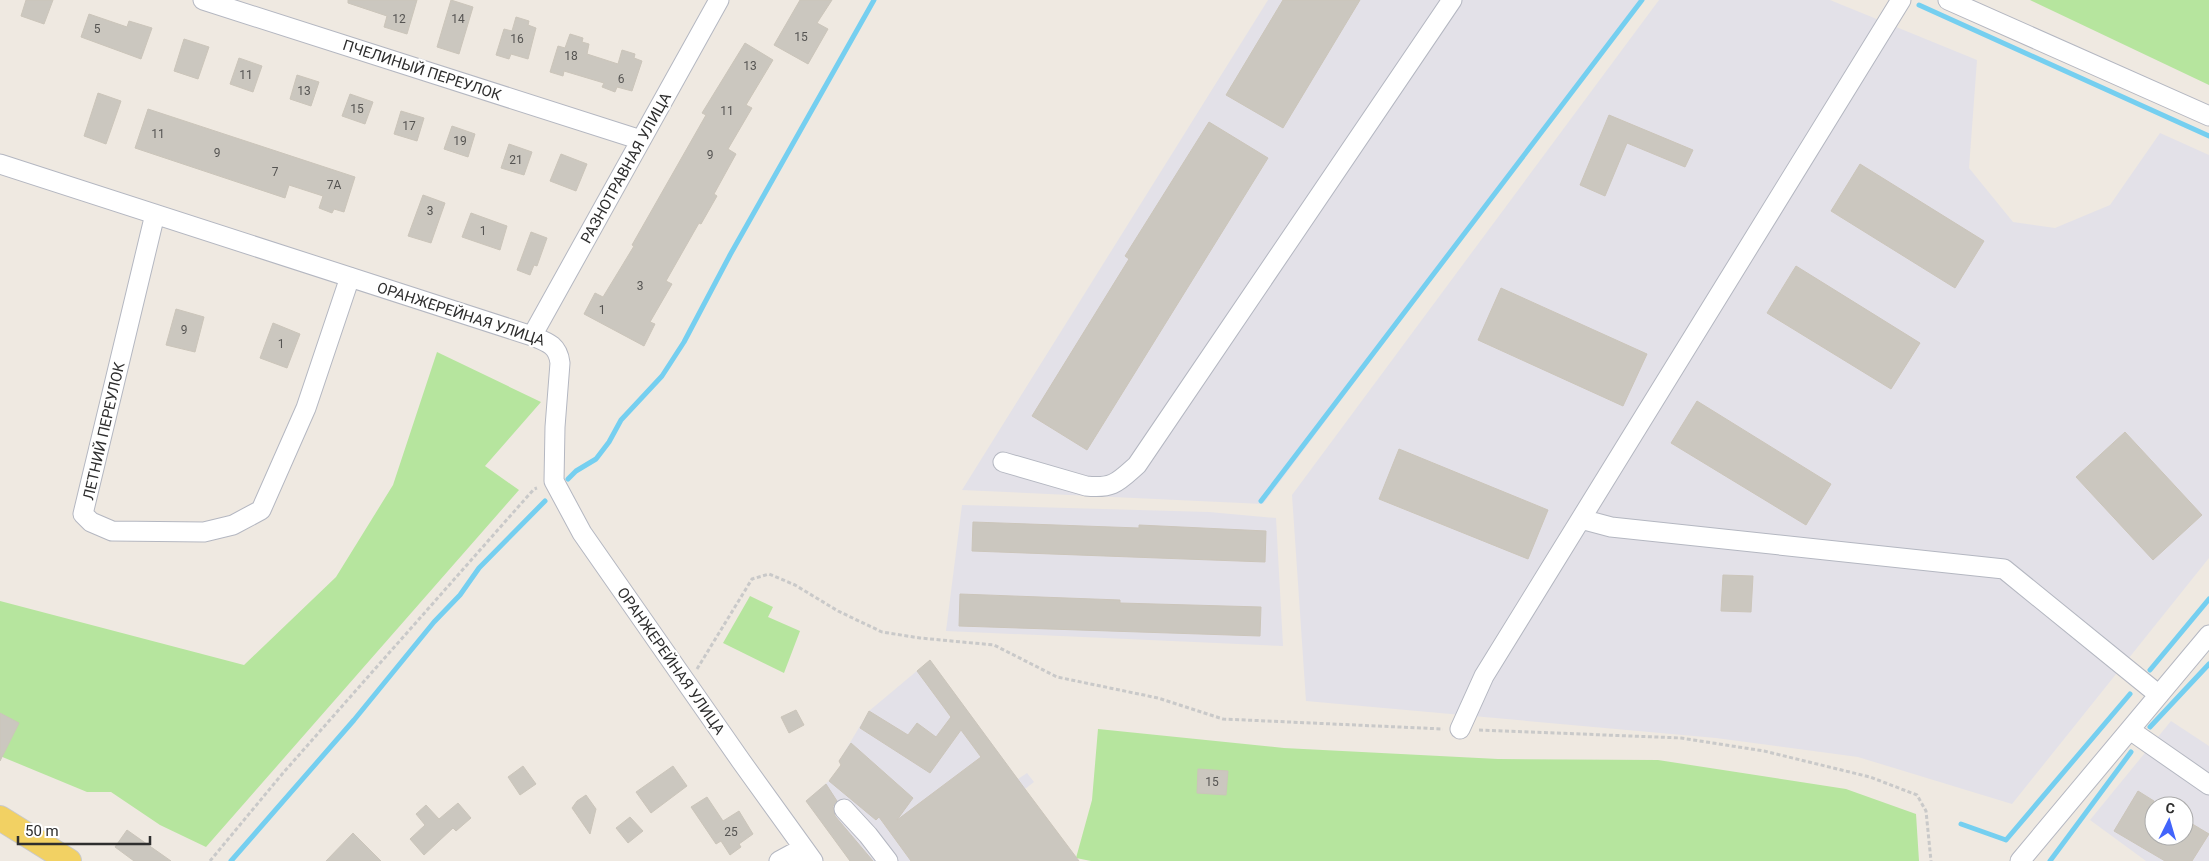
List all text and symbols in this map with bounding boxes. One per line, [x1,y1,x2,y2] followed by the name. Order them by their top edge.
[392,12,406,26] house number: 12
[451,12,465,26] house number: 14
[94,22,101,36] house number: 5
[794,30,808,44] house number: 15
[510,32,524,46] house number: 16
[340,36,504,104] street label: ПЧЕЛИНЫЙ ПЕРЕУЛОК
[564,49,578,63] house number: 18
[743,59,757,73] house number: 13
[239,68,253,82] house number: 11
[618,72,625,86] house number: 6
[297,84,311,98] house number: 13
[577,89,675,247] street label: РАЗНОТРАВНАЯ УЛИЦА
[350,102,364,116] house number: 15
[720,104,734,118] house number: 11
[402,119,416,133] house number: 17
[151,127,165,141] house number: 11
[453,134,467,148] house number: 19
[214,146,220,160] house number: 9
[707,148,713,162] house number: 9
[509,153,523,167] house number: 21
[272,165,279,179] house number: 7
[327,178,341,192] house number: 7А
[427,204,433,218] house number: 3
[480,224,486,238] house number: 1
[375,278,547,350] street label: ОРАНЖЕРЕЙНАЯ УЛИЦА
[637,279,643,293] house number: 3
[599,303,605,317] house number: 1
[181,323,187,337] house number: 9
[278,337,284,351] house number: 1
[79,360,129,502] street label: ЛЕТНИЙ ПЕРЕУЛОК
[613,584,729,738] street label: ОРАНЖЕРЕЙНАЯ УЛИЦА
[1205,775,1219,789] house number: 15
[2144,796,2194,846] north arrow
[2165,800,2175,816] text: С
[18,814,150,846] scale bar
[25,822,59,840] text: 50 m
[724,825,738,839] house number: 25

